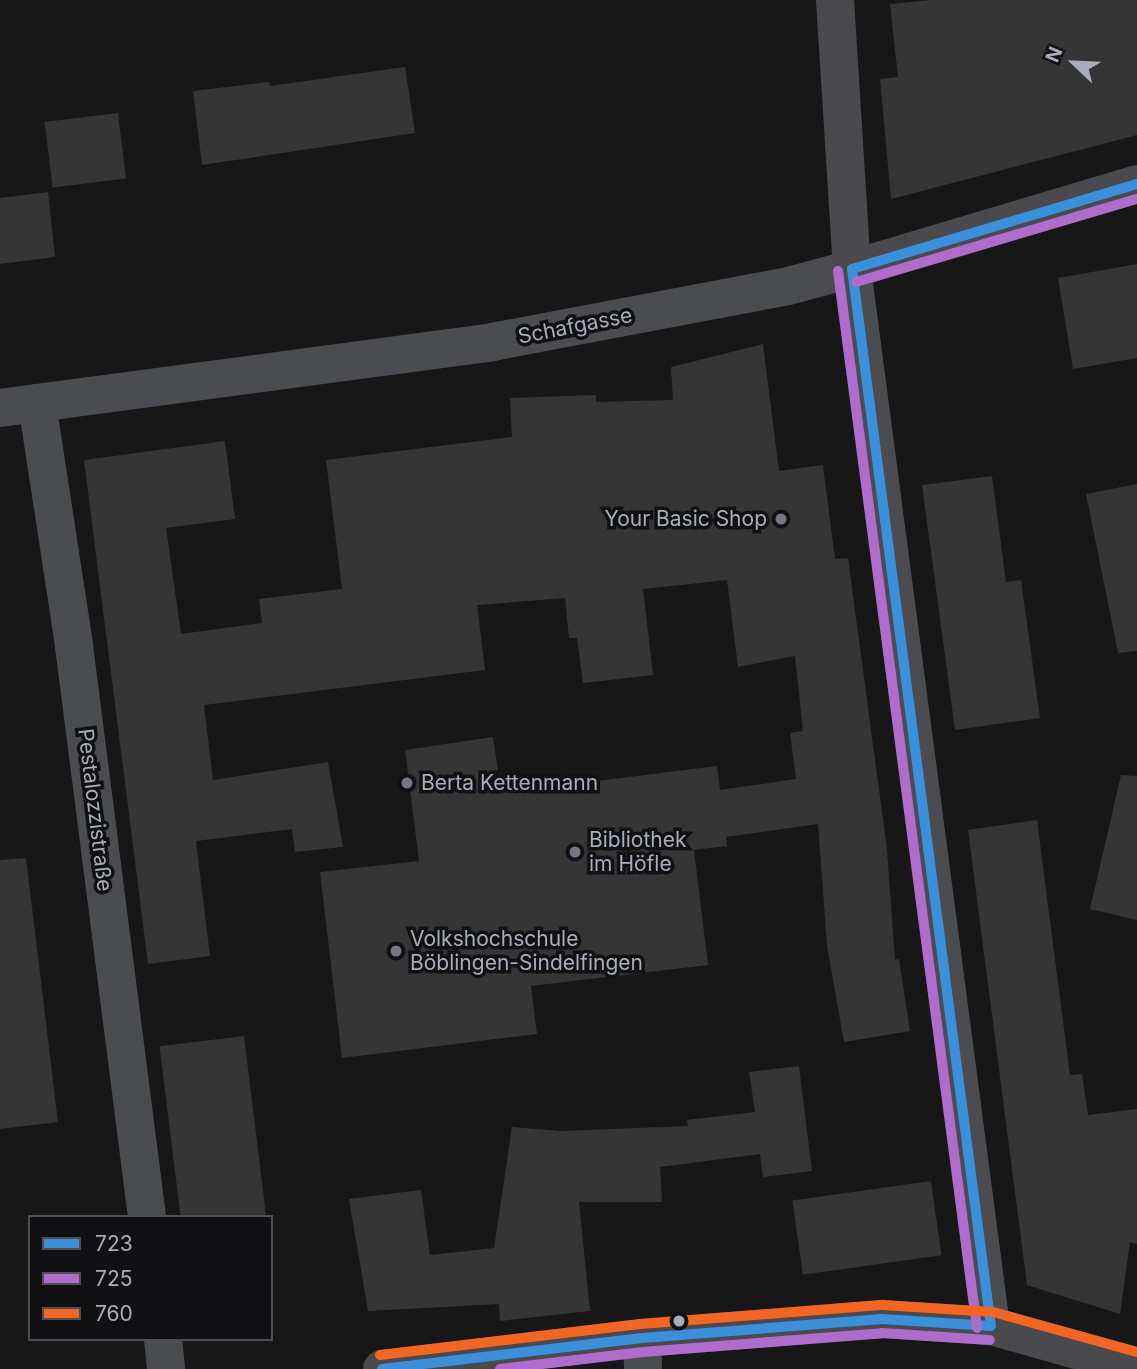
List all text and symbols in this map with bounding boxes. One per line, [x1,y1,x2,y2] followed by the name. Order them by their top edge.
[1039,28,1109,98] north arrow
[1041,43,1068,66] text: N
[516,303,634,349] street label: Schafgasse
[605,506,767,532] place label: Your Basic Shop
[773,511,789,527] marker: Your Basic Shop
[73,727,117,893] street label: Pestalozzistraße
[421,770,598,796] place label: Berta Kettenmann
[399,775,415,791] marker: Berta Kettenmann
[589,827,687,877] place label: Bibliothek im Höfle
[567,844,583,860] marker: Bibliothek im Höfle
[410,926,643,976] place label: Volkshochschule Böblingen-Sindelfingen
[388,943,404,959] marker: Volkshochschule Böblingen-Sindelfingen
[28,1215,273,1341] legend
[95,1231,133,1256] text: 723
[95,1266,132,1291] text: 725
[95,1301,133,1326] text: 760
[672,1314,686,1328] unlabelled marker

